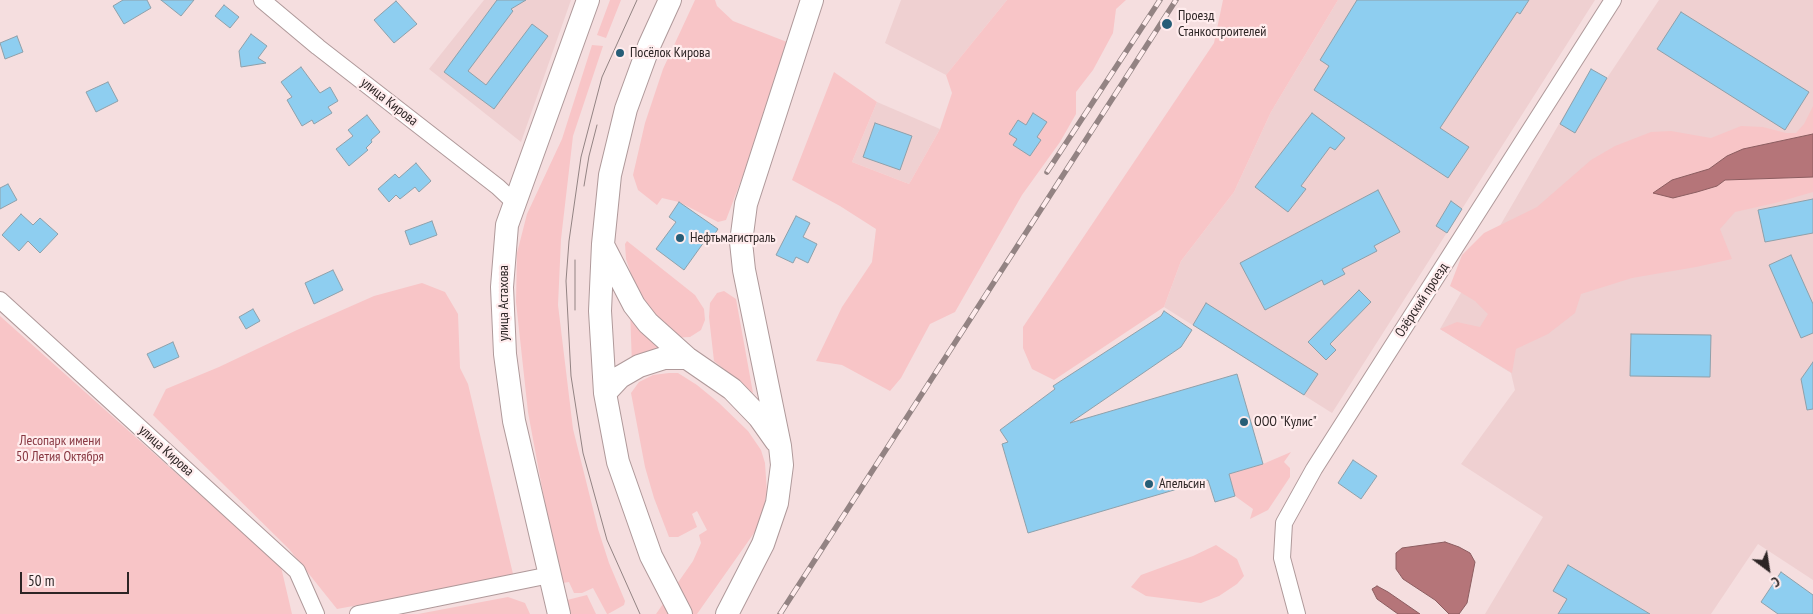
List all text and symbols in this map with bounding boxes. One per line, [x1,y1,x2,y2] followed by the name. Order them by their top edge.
[1178,8,1266,40] place label: Проезд Станкостроителей
[1160,17,1174,31] marker: Проезд Станкостроителей
[630,45,710,61] place label: Посёлок Кирова
[614,47,626,59] marker: Посёлок Кирова
[357,74,421,130] street label: улица Кирова
[690,230,776,246] place label: Нефтьмагистраль
[674,232,686,244] marker: Нефтьмагистраль
[1392,260,1452,340] street label: Озёрский проезд
[496,265,512,341] street label: улица Астахова
[1254,414,1317,430] place label: ООО "Кулис"
[1238,416,1250,428] marker: ООО "Кулис"
[135,422,197,480] street label: улица Кирова
[16,433,104,466] park label: Лесопарк имени 50 Летия Октября
[1159,476,1205,492] place label: Апельсин
[1143,478,1155,490] marker: Апельсин
[1743,544,1793,594] north arrow
[22,562,131,594] scale bar
[28,571,54,590] text: 50 m
[1768,572,1783,591] text: С

